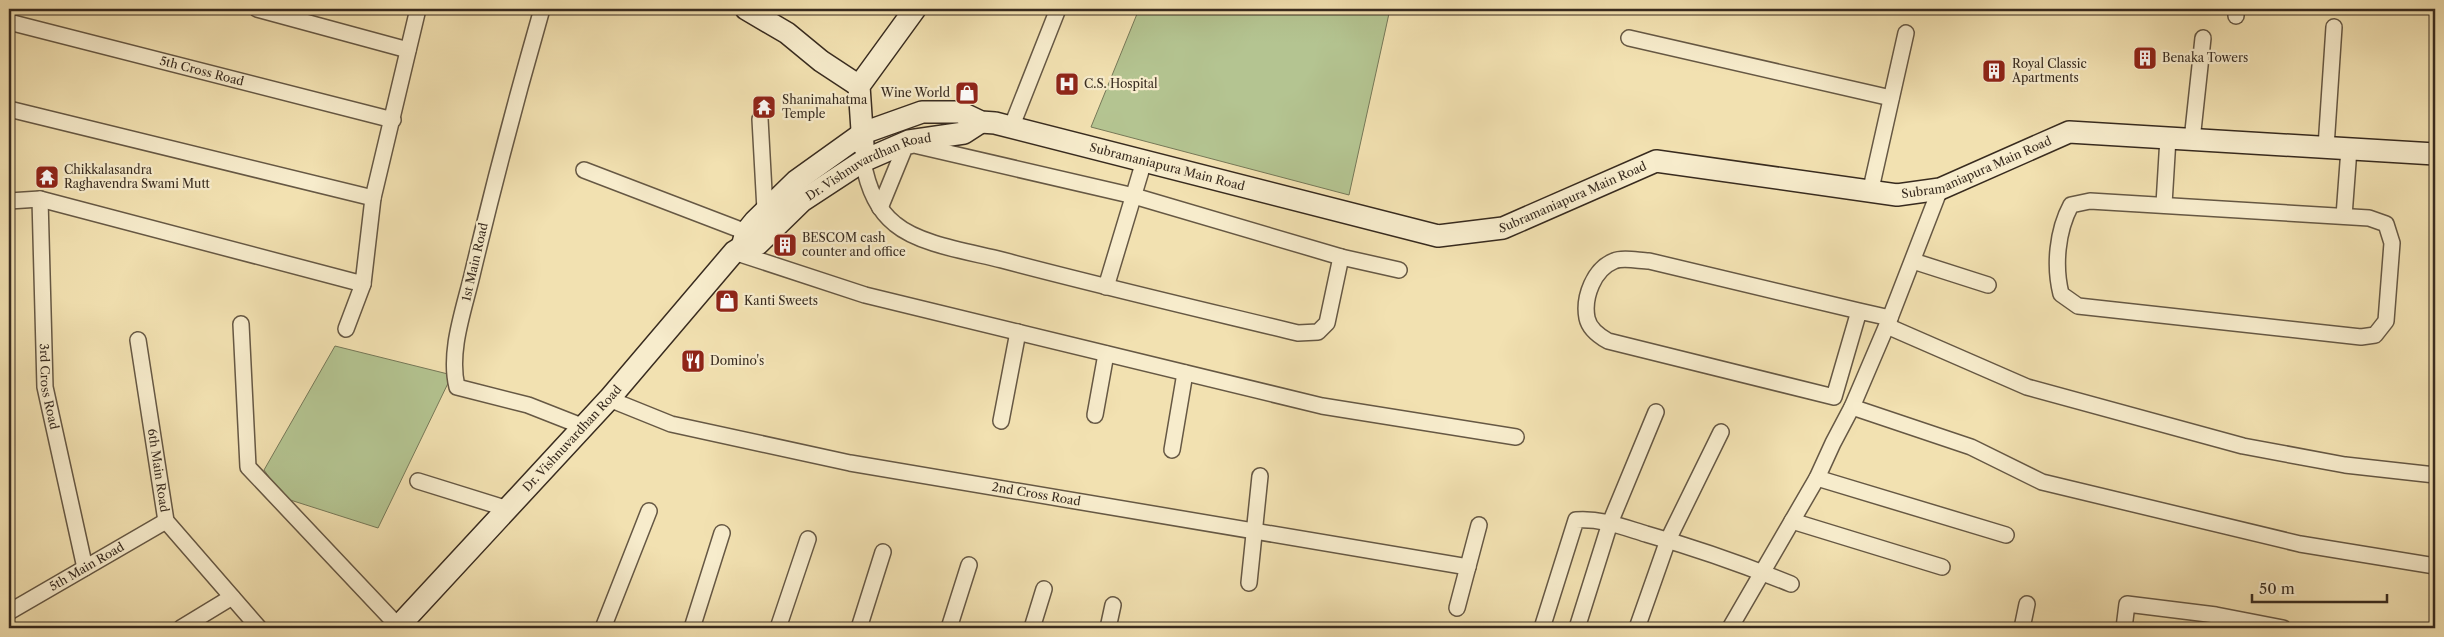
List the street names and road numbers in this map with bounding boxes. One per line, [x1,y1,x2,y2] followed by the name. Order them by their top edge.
[158,53,246,89] street label: 5th Cross Road
[803,130,933,204] street label: Dr. Vishnuvardhan Road
[1900,132,2054,201] street label: Subramaniapura Main Road
[1088,139,1247,194] street label: Subramaniapura Main Road
[1498,158,1649,235] street label: Subramaniapura Main Road
[458,221,491,303] street label: 1st Main Road
[37,343,62,432] street label: 3rd Cross Road
[519,381,625,495] street label: Dr. Vishnuvardhan Road
[145,427,173,514] street label: 6th Main Road
[991,479,1083,509] street label: 2nd Cross Road
[47,539,127,594] street label: 5th Main Road

